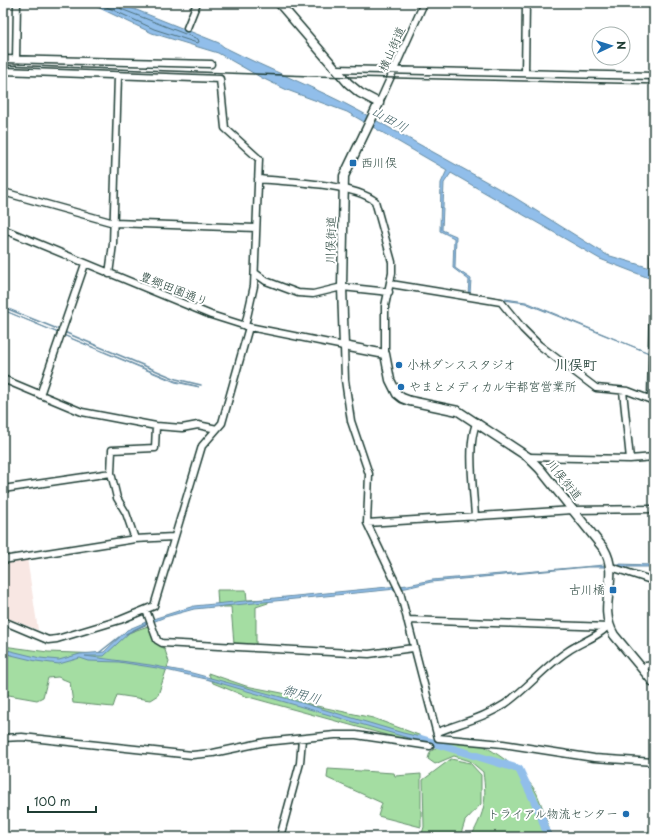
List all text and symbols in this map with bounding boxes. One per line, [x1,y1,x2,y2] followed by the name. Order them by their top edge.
[373,23,409,74] street label: 横山街道
[591,26,631,66] north arrow
[613,40,630,50] text: N
[369,101,412,137] water label: 山田川
[361,153,397,171] place label: 西川俣
[348,158,358,168] marker: 西川俣
[321,216,339,264] street label: 川俣街道
[138,266,211,310] street label: 豊郷田園通り
[555,354,597,375] district label: 川俣町
[407,355,515,373] place label: 小林ダンススタジオ
[394,360,404,370] marker: 小林ダンススタジオ
[409,377,577,395] place label: やまとメディカル宇都宮営業所
[396,382,406,392] marker: やまとメディカル宇都宮営業所
[543,455,587,504] street label: 川俣街道
[569,580,605,598] place label: 古川橋
[608,585,618,595] marker: 古川橋
[281,679,324,708] water label: 御用川
[28,788,96,814] scale bar
[34,792,71,810] text: 100 m
[488,804,618,822] place label: トライアル物流センター
[621,809,631,819] marker: トライアル物流センター

